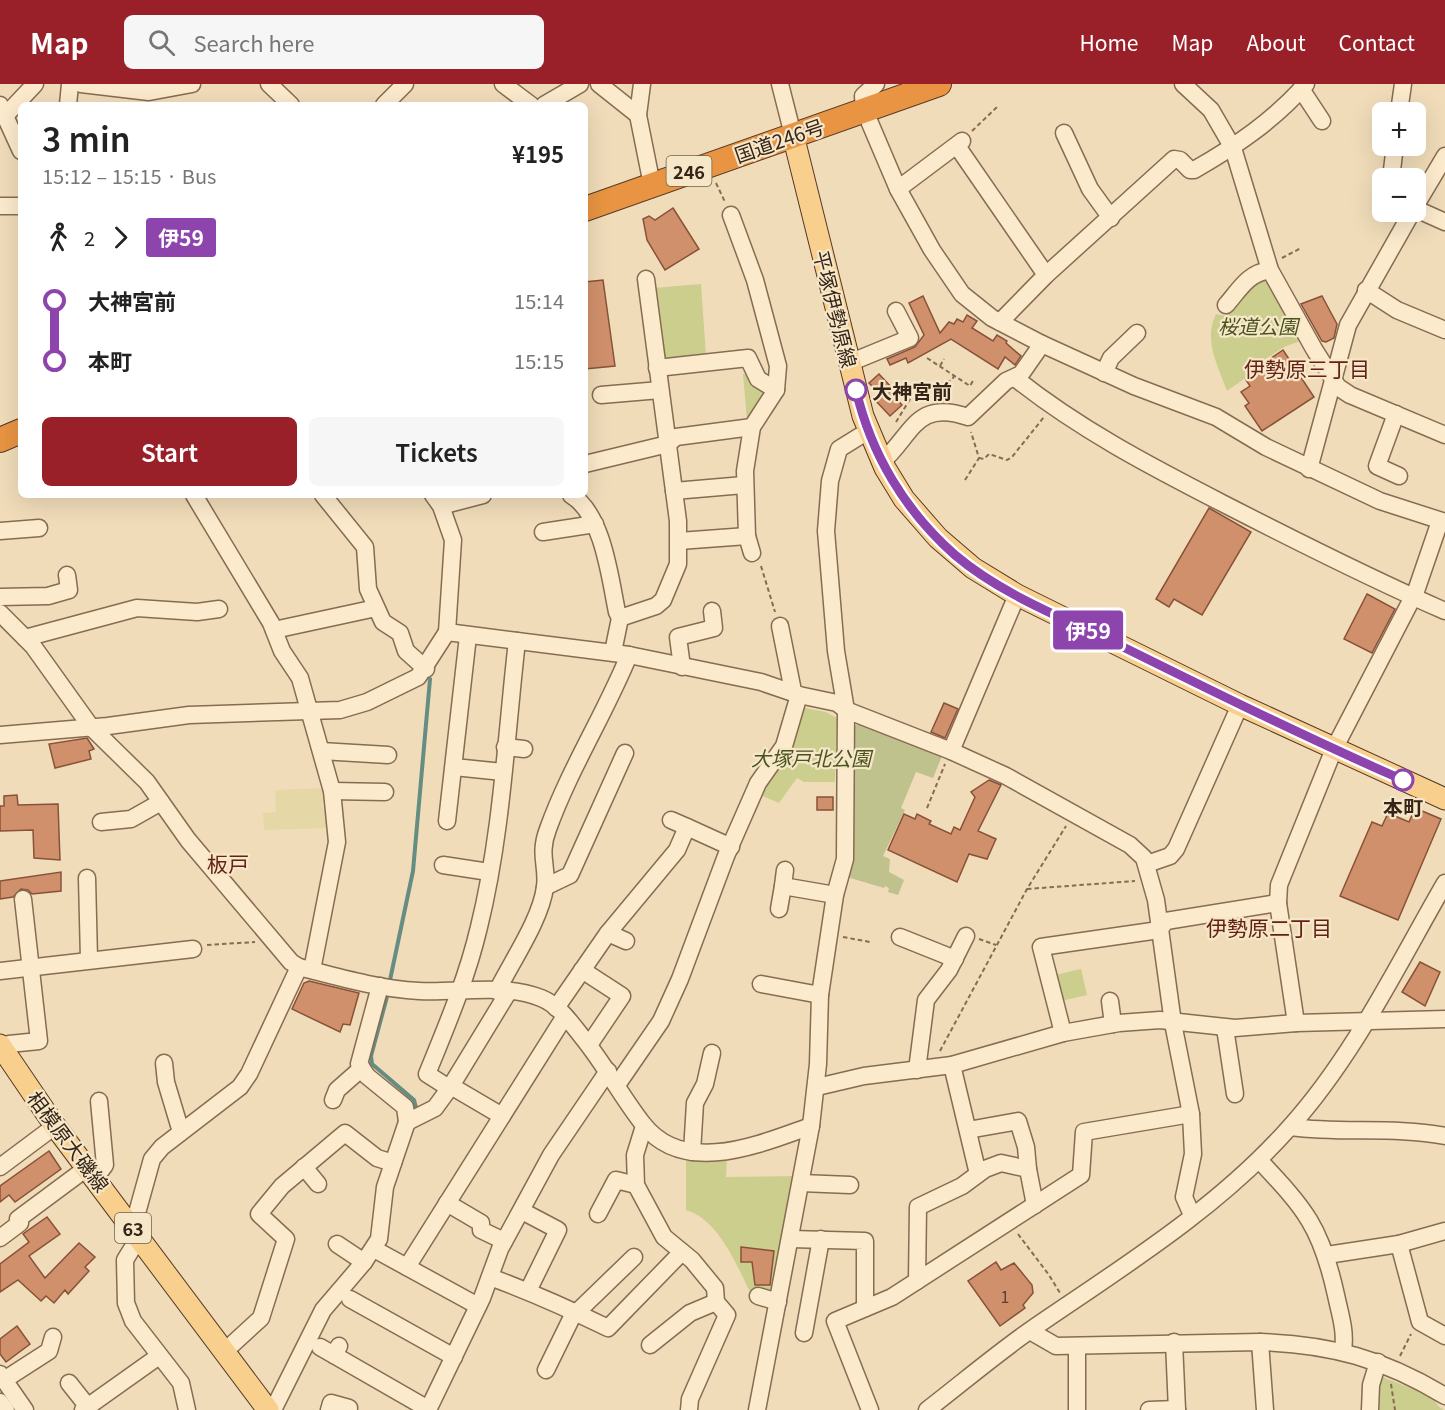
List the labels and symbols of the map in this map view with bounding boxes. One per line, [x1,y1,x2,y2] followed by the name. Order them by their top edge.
[730,111,828,169] street label: 国道246号
[666,156,712,186] road number: 246
[807,247,865,371] street label: 平塚伊勢原線
[1218,311,1301,340] park label: 桜道公園
[1244,353,1370,383] district label: 伊勢原三丁目
[872,376,952,405] place label: 大神宮前
[845,379,867,401] marker: 大神宮前
[1054,610,1122,650] line badge: 伊59
[751,743,874,772] park label: 大塚戸北公園
[1392,769,1414,791] marker: 本町
[1383,792,1423,821] place label: 本町
[207,848,249,878] district label: 板戸
[1206,912,1332,942] district label: 伊勢原二丁目
[21,1084,117,1198] street label: 相模原大磯線
[115,1213,151,1243] road number: 63
[1001,1284,1009,1308] house number: 1

